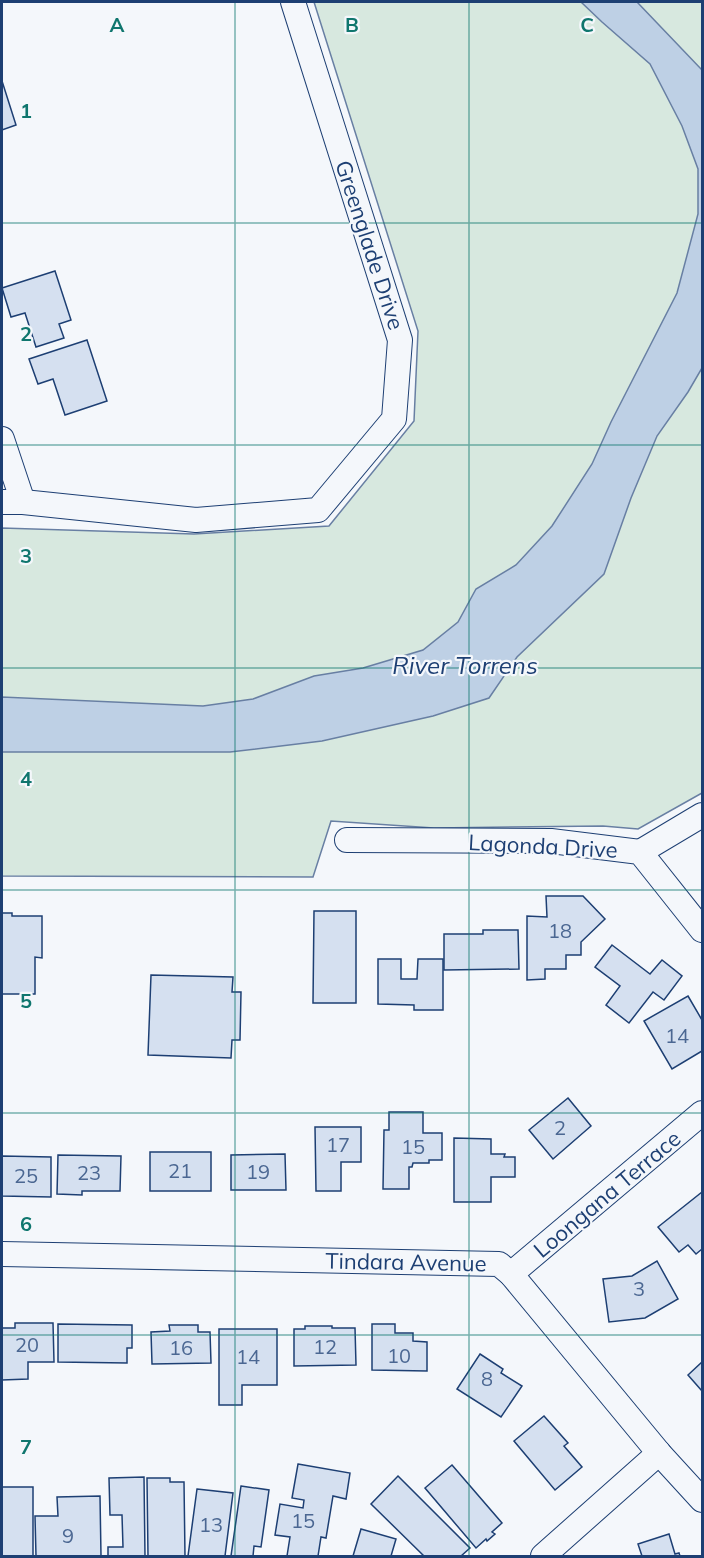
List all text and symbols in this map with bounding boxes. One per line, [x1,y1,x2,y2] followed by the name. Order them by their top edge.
[110,12,125,37] text: A
[345,12,359,37] text: B
[580,12,594,37] text: C
[20,98,32,123] text: 1
[329,157,411,333] street label: Greenglade Drive
[20,321,32,346] text: 2
[20,543,32,568] text: 3
[392,650,538,680] water label: River Torrens
[20,766,32,791] text: 4
[468,828,618,864] street label: Lagonda Drive
[548,918,572,943] house number: 18
[20,988,32,1013] text: 5
[665,1023,689,1048] house number: 14
[554,1115,566,1140] house number: 2
[528,1124,686,1264] street label: Loongana Terrace
[326,1132,350,1157] house number: 17
[401,1134,425,1159] house number: 15
[168,1158,192,1183] house number: 21
[246,1159,270,1184] house number: 19
[77,1160,101,1185] house number: 23
[14,1163,38,1188] house number: 25
[20,1211,32,1236] text: 6
[325,1247,487,1277] street label: Tindara Avenue
[633,1276,645,1301] house number: 3
[15,1332,39,1357] house number: 20
[313,1334,337,1359] house number: 12
[169,1335,193,1360] house number: 16
[387,1343,411,1368] house number: 10
[236,1344,260,1369] house number: 14
[481,1366,493,1391] house number: 8
[20,1434,32,1459] text: 7
[291,1508,315,1533] house number: 15
[199,1512,223,1537] house number: 13
[62,1523,74,1548] house number: 9

